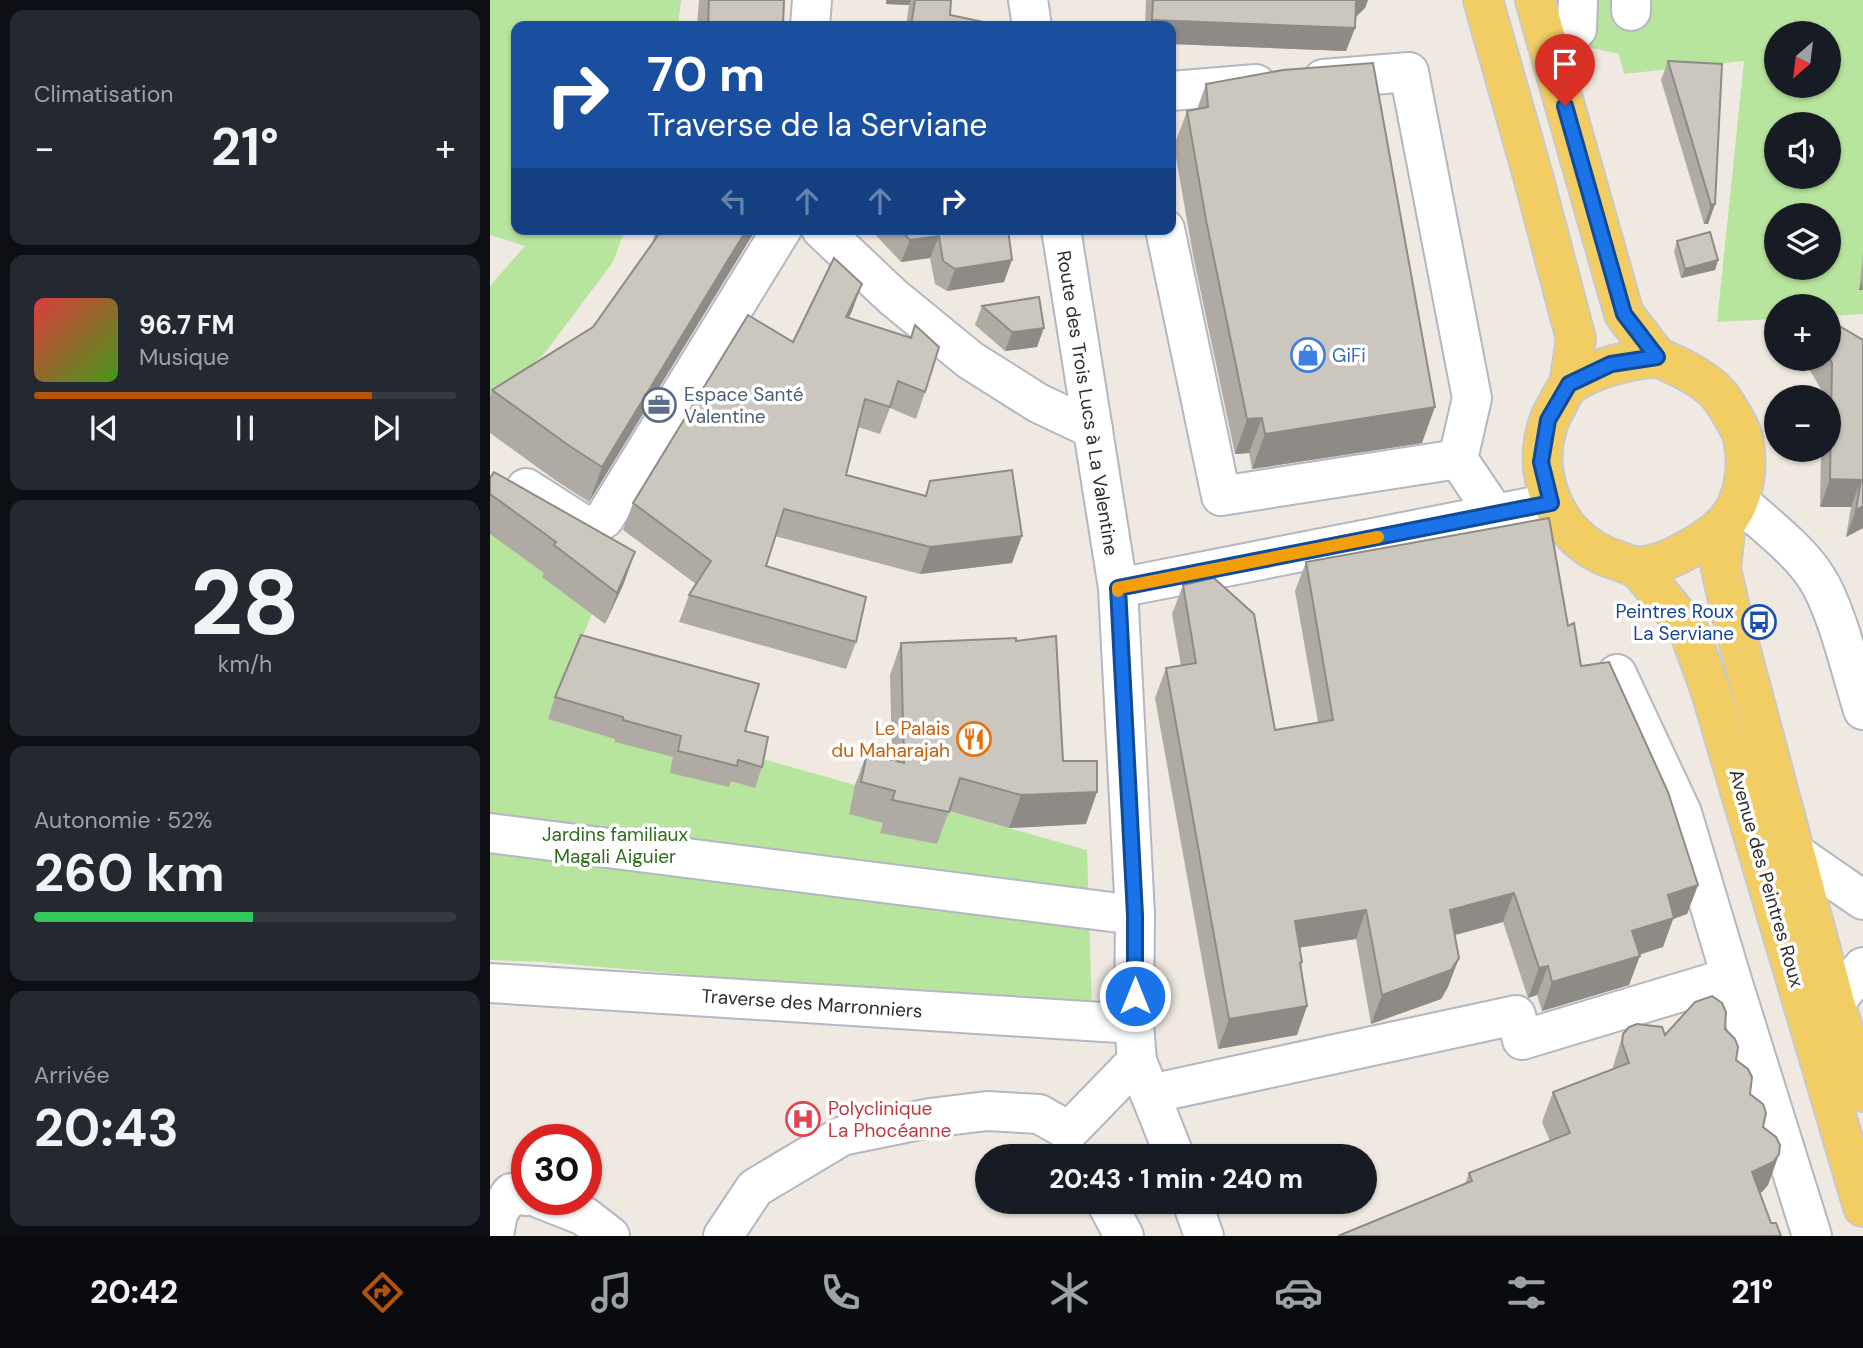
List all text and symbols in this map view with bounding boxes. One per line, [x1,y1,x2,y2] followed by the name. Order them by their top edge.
[1764,21,1841,98] north arrow
[1764,21,1841,462] map controls
[1535,34,1595,106] pin
[647,42,765,106] text: 70 m
[1546,45,1584,83] icon: arrive
[532,49,623,140] icon: right
[34,79,173,109] text: Climatisation
[647,104,987,146] text: Traverse de la Serviane
[1764,112,1841,189] button: sound
[211,113,279,181] text: 21°
[34,123,55,173] text: −
[435,123,456,173] text: +
[715,182,753,220] icon: left
[788,182,826,220] icon: ahead
[861,182,899,220] icon: ahead
[934,182,972,220] icon: right
[1764,203,1841,280] button: layers
[1051,249,1124,557] street label: Route des Trois Lucs à La Valentine
[1764,294,1841,371] button: +
[139,308,234,342] text: 96.7 FM
[1289,336,1327,374] shop icon: GiFi
[139,342,229,372] text: Musique
[1332,343,1366,368] place label: GiFi
[684,382,803,429] place label: Espace Santé Valentine
[1764,385,1841,462] button: −
[640,386,678,424] office icon: Espace Santé Valentine
[85,409,123,447] icon: previous
[226,409,264,447] icon: pause
[367,409,405,447] icon: next
[190,544,300,662] text: 28
[1615,599,1735,646] place label: Peintres Roux La Serviane
[1740,603,1778,641] bus stop icon: Peintres Roux La Serviane
[218,649,272,679] text: km/h
[831,716,950,763] place label: Le Palais du Maharajah
[955,720,993,758] restaurant icon: Le Palais du Maharajah
[1723,766,1810,990] street label: Avenue des Peintres Roux
[34,805,212,835] text: Autonomie · 52%
[542,822,688,869] park label: Jardins familiaux Magali Aiguier
[34,839,225,907] text: 260 km
[1098,959,1172,1033] position arrow
[701,983,923,1024] street label: Traverse des Marronniers
[34,1060,110,1090] text: Arrivée
[34,1094,179,1162] text: 20:43
[828,1096,951,1143] place label: Polyclinique La Phocéanne
[784,1100,822,1138] hospital icon: Polyclinique La Phocéanne
[511,1124,602,1215] speed limit sign: 30
[1049,1162,1303,1196] text: 20:43 · 1 min · 240 m
[358,1268,407,1317] icon: directions
[587,1268,636,1317] icon: music
[816,1268,865,1317] icon: phone
[1045,1268,1094,1317] icon: climate
[1274,1268,1323,1317] icon: car
[1502,1268,1551,1317] icon: filters
[90,1271,178,1313] text: 20:42
[1731,1271,1773,1313] text: 21°

